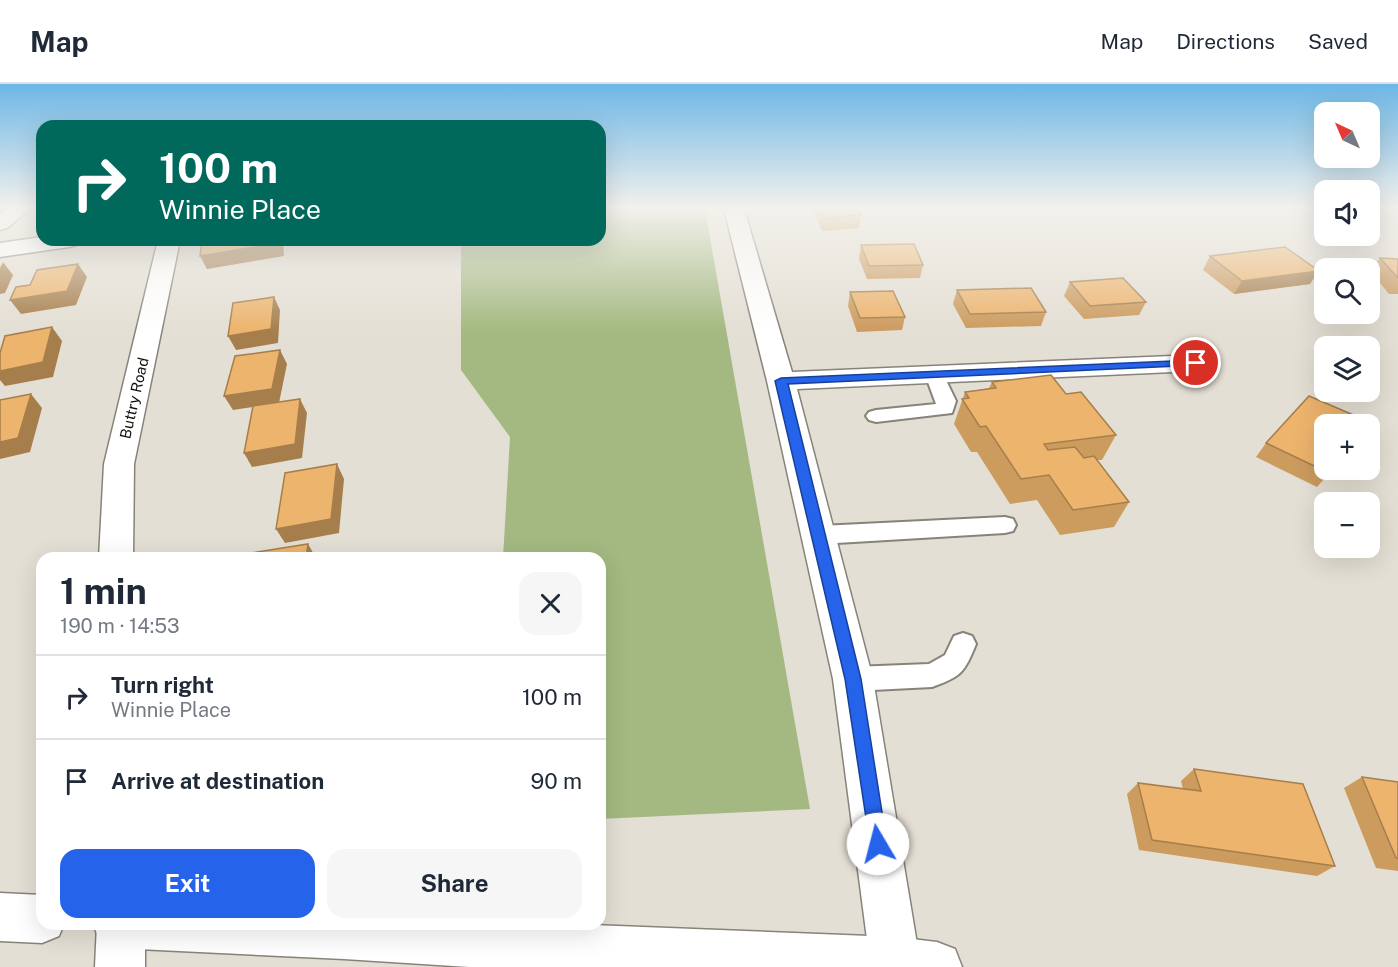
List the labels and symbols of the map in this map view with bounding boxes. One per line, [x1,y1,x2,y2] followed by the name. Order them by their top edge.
[1314,102,1380,168] north arrow
[1170,337,1221,388] pin
[116,356,152,440] street label: Buttry Road
[846,812,910,876] position arrow

